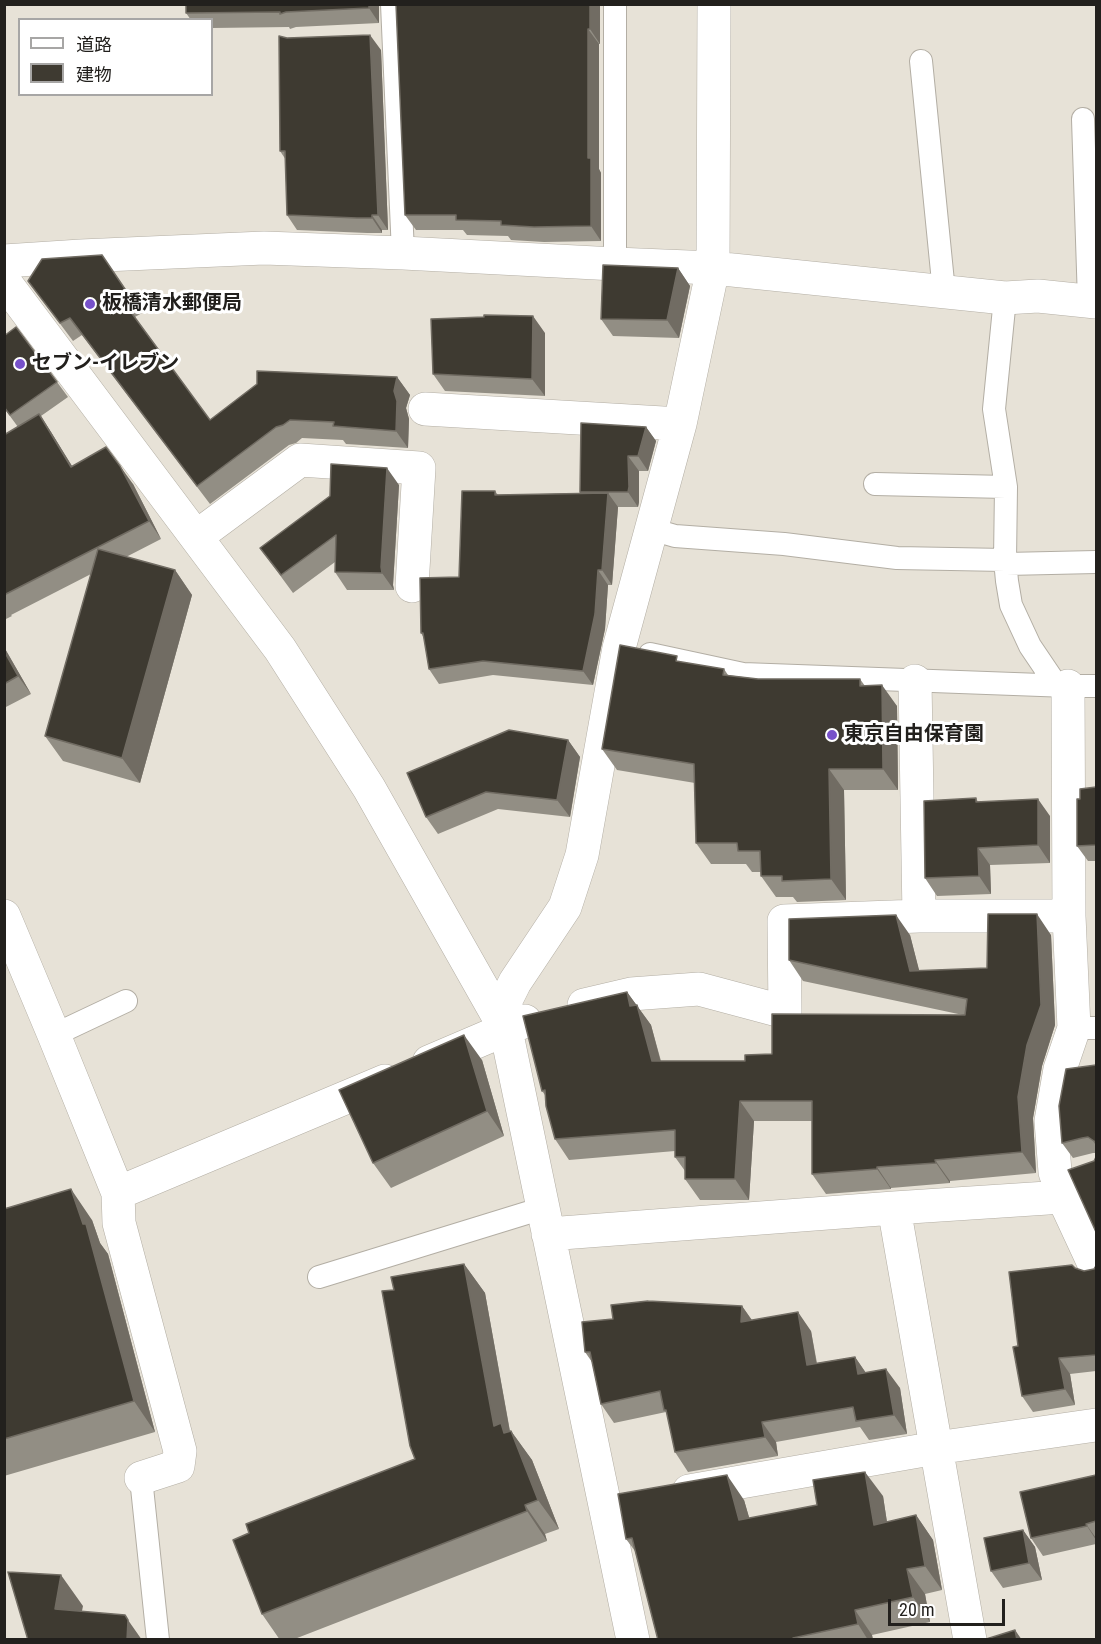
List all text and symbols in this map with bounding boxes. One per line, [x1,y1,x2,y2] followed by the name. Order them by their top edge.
[18,18,213,96] legend
[76,34,112,55] text: 道路
[76,64,112,85] text: 建物
[102,292,242,316] place label: 板橋清水郵便局
[83,297,97,311] marker: 板橋清水郵便局
[32,352,179,376] place label: セブン-イレブン
[13,357,27,371] marker: セブン-イレブン
[844,723,984,747] place label: 東京自由保育園
[825,728,839,742] marker: 東京自由保育園
[891,1587,1008,1625] scale bar
[899,1599,934,1620] text: 20 m

